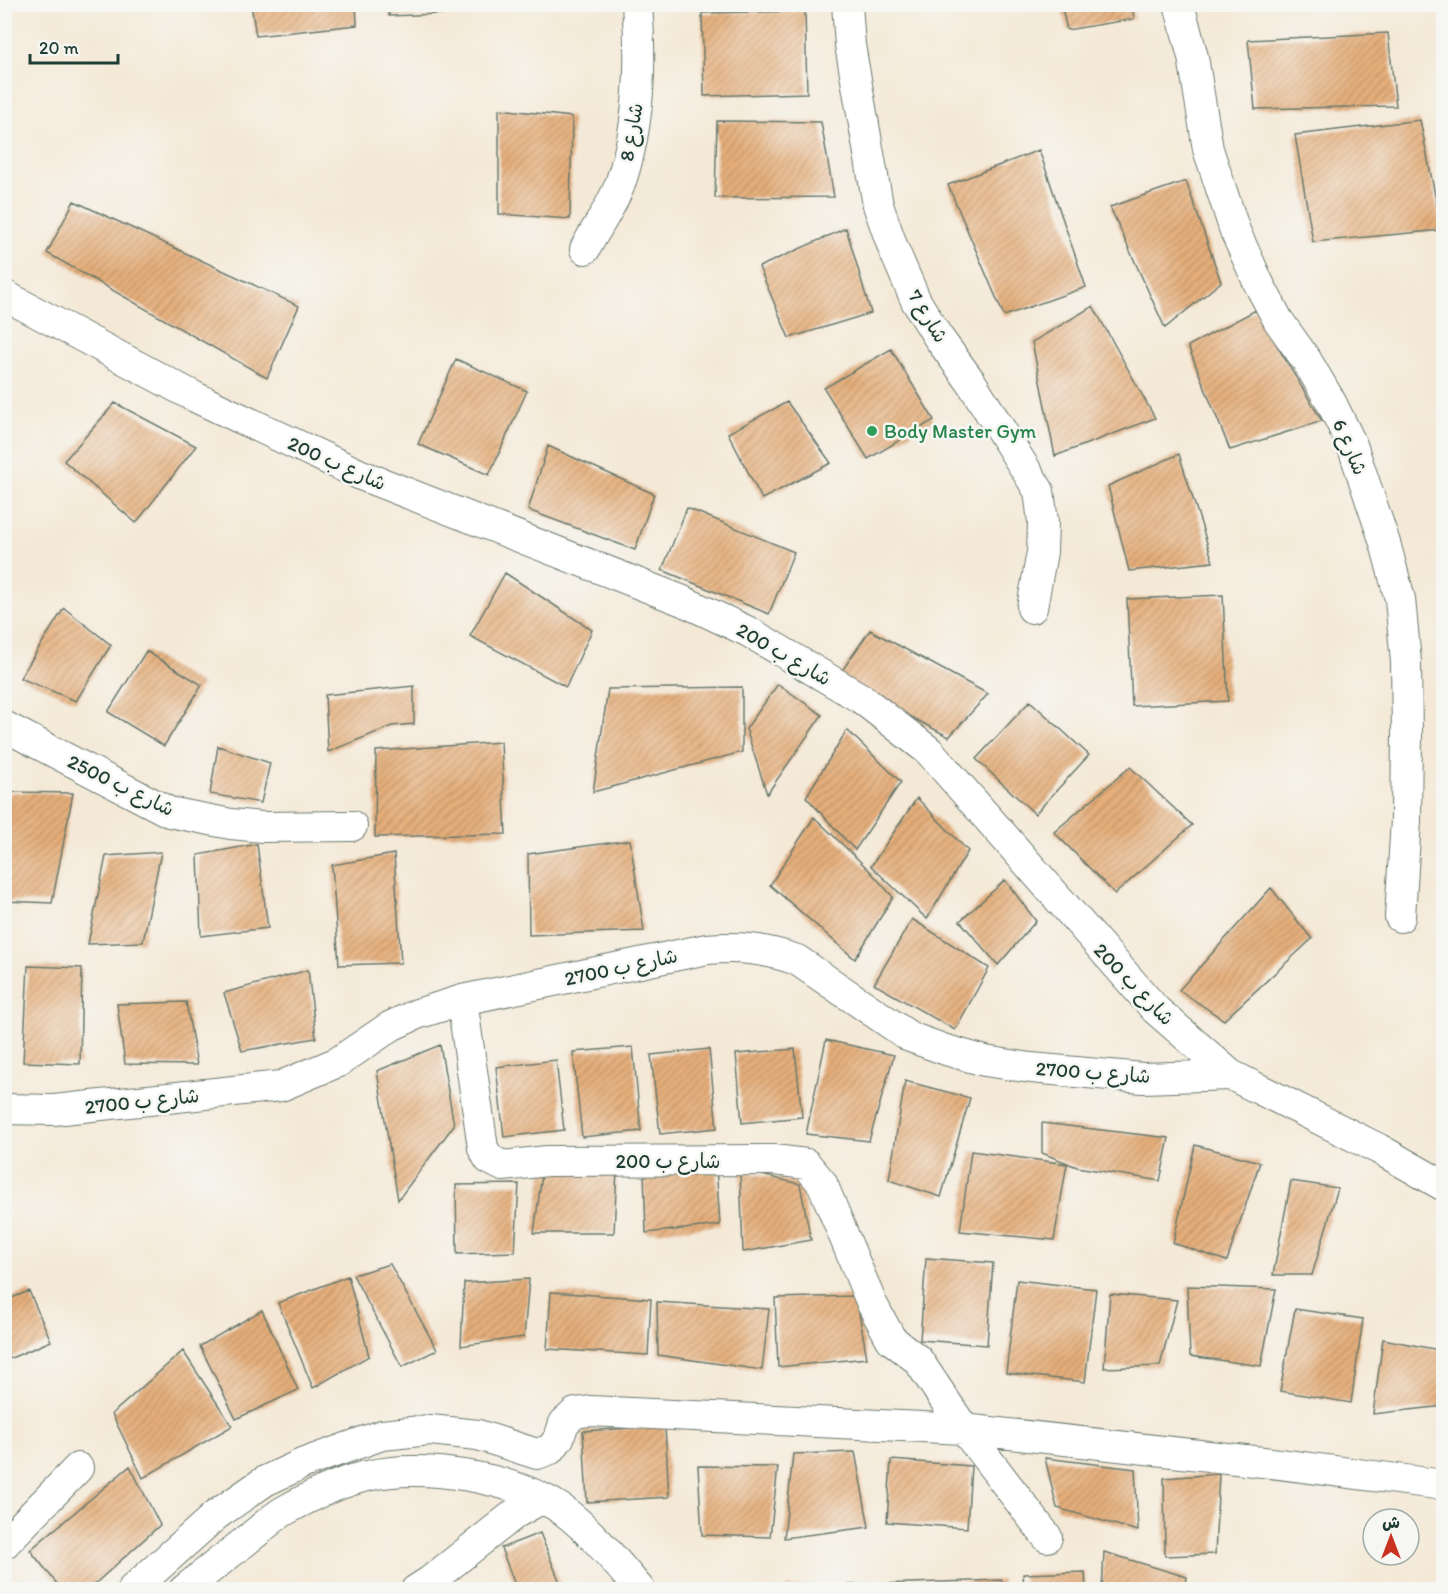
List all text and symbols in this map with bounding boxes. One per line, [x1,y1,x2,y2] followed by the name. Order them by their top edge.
[30,27,118,65] scale bar
[39,37,79,59] text: 20 m
[614,101,650,163] street label: شارع 8
[901,285,953,348] street label: شارع 7
[1326,415,1372,479] street label: شارع 6
[884,419,1037,443] place label: Body Master Gym
[865,424,879,438] marker: Body Master Gym
[283,431,390,497] street label: شارع ب 200
[732,617,835,692] street label: شارع ب 200
[63,749,178,823] street label: شارع ب 2500
[1087,938,1179,1032] street label: شارع ب 200
[562,943,680,993] street label: شارع ب 2700
[1035,1056,1151,1090] street label: شارع ب 2700
[84,1083,201,1121] street label: شارع ب 2700
[615,1149,721,1175] street label: شارع ب 200
[1361,1507,1421,1567] north arrow
[1382,1513,1400,1532] text: ش

